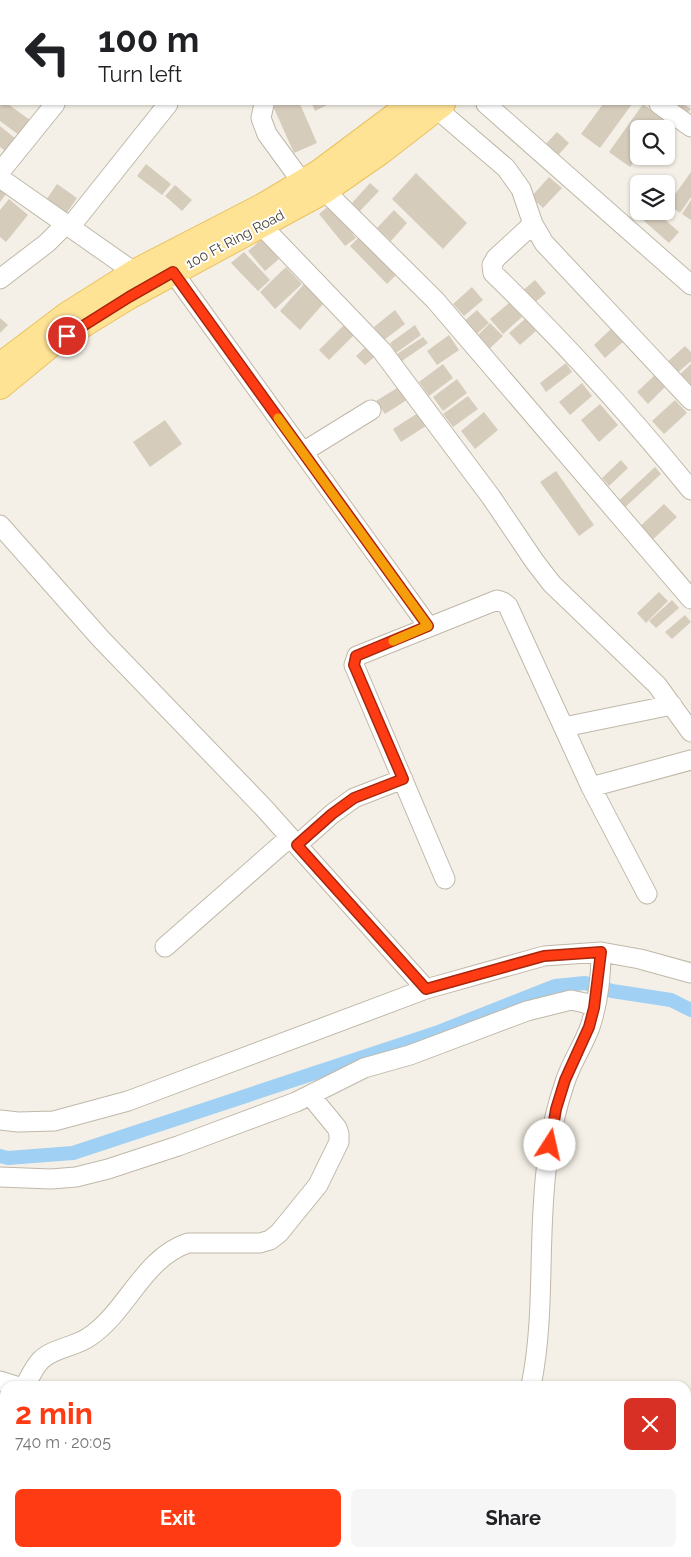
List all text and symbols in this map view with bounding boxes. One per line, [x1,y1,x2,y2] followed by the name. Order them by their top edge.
[98,19,199,60] text: 100 m
[15,20,80,85] icon: left
[98,61,182,87] text: Turn left
[630,120,675,220] map controls
[630,120,675,165] button: search
[630,175,675,220] button: layers
[183,206,287,272] street label: 100 Ft Ring Road
[46,315,88,357] pin
[53,322,81,350] icon: arrive
[523,1118,575,1170] position arrow
[15,1396,93,1431] text: 2 min
[624,1398,676,1450] button: close
[15,1433,111,1452] text: 740 m · 20:05
[15,1489,341,1547] button: Exit
[351,1489,676,1547] button: Share

